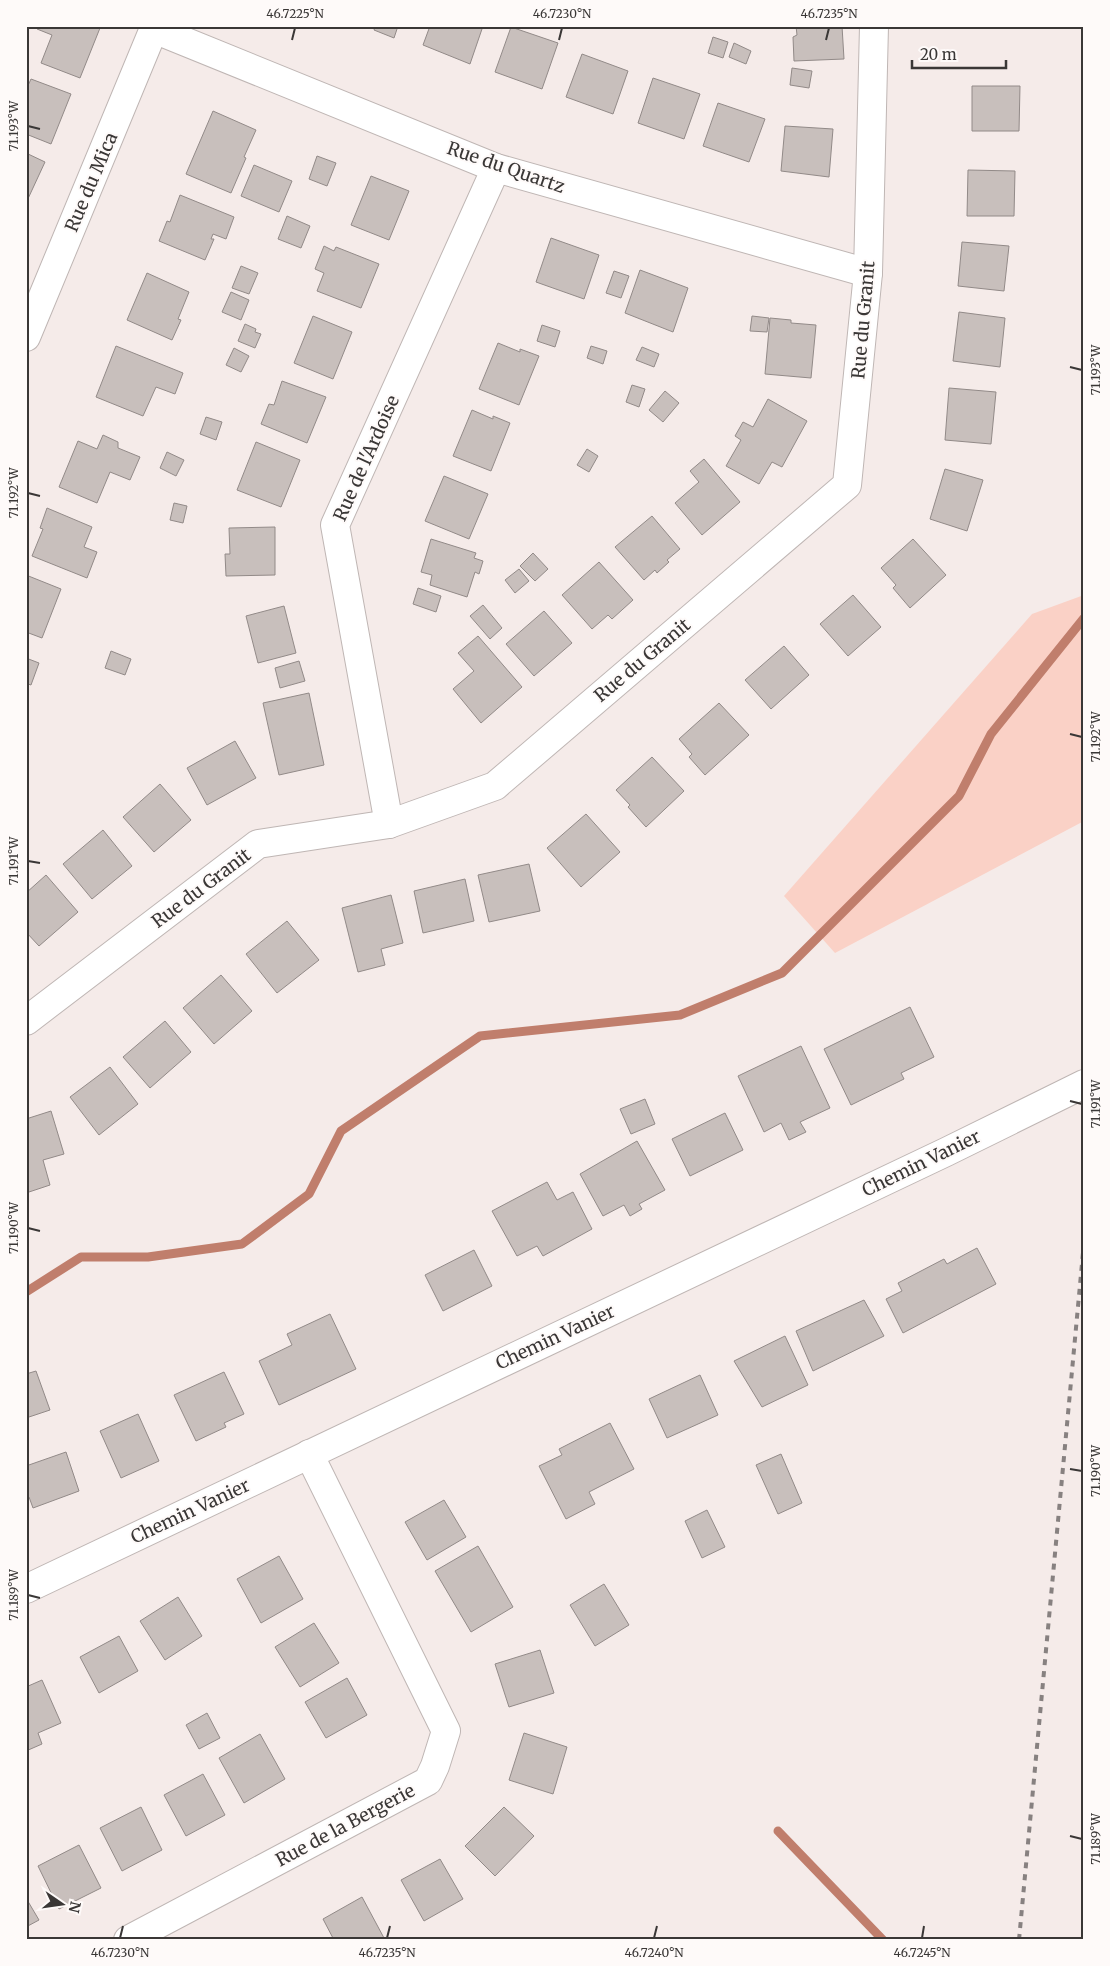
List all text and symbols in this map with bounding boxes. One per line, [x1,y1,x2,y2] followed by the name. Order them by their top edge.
[266,6,325,21] text: 46.7225°N
[533,6,592,21] text: 46.7230°N
[801,6,858,21] text: 46.7235°N
[912,38,1006,70] scale bar
[920,45,957,64] text: 20 m
[6,100,21,151] text: 71.193°W
[60,128,122,235] street label: Rue du Mica
[444,136,568,198] street label: Rue du Quartz
[846,260,880,380] street label: Rue du Granit
[1088,344,1103,395] text: 71.193°W
[328,391,404,525] street label: Rue de l'Ardoise
[6,467,21,518] text: 71.192°W
[589,613,695,707] street label: Rue du Granit
[1088,711,1103,762] text: 71.192°W
[6,836,21,885] text: 71.191°W
[147,843,255,933] street label: Rue du Granit
[1088,1079,1103,1128] text: 71.191°W
[858,1124,984,1202] street label: Chemin Vanier
[6,1201,21,1254] text: 71.190°W
[492,1299,618,1375] street label: Chemin Vanier
[1088,1444,1103,1497] text: 71.190°W
[127,1473,253,1549] street label: Chemin Vanier
[6,1568,21,1621] text: 71.189°W
[271,1779,419,1871] street label: Rue de la Bergerie
[1088,1812,1103,1865] text: 71.189°W
[38,1878,88,1928] north arrow
[65,1900,85,1914] text: N
[91,1945,150,1960] text: 46.7230°N
[359,1945,416,1960] text: 46.7235°N
[625,1945,684,1960] text: 46.7240°N
[893,1945,951,1960] text: 46.7245°N

